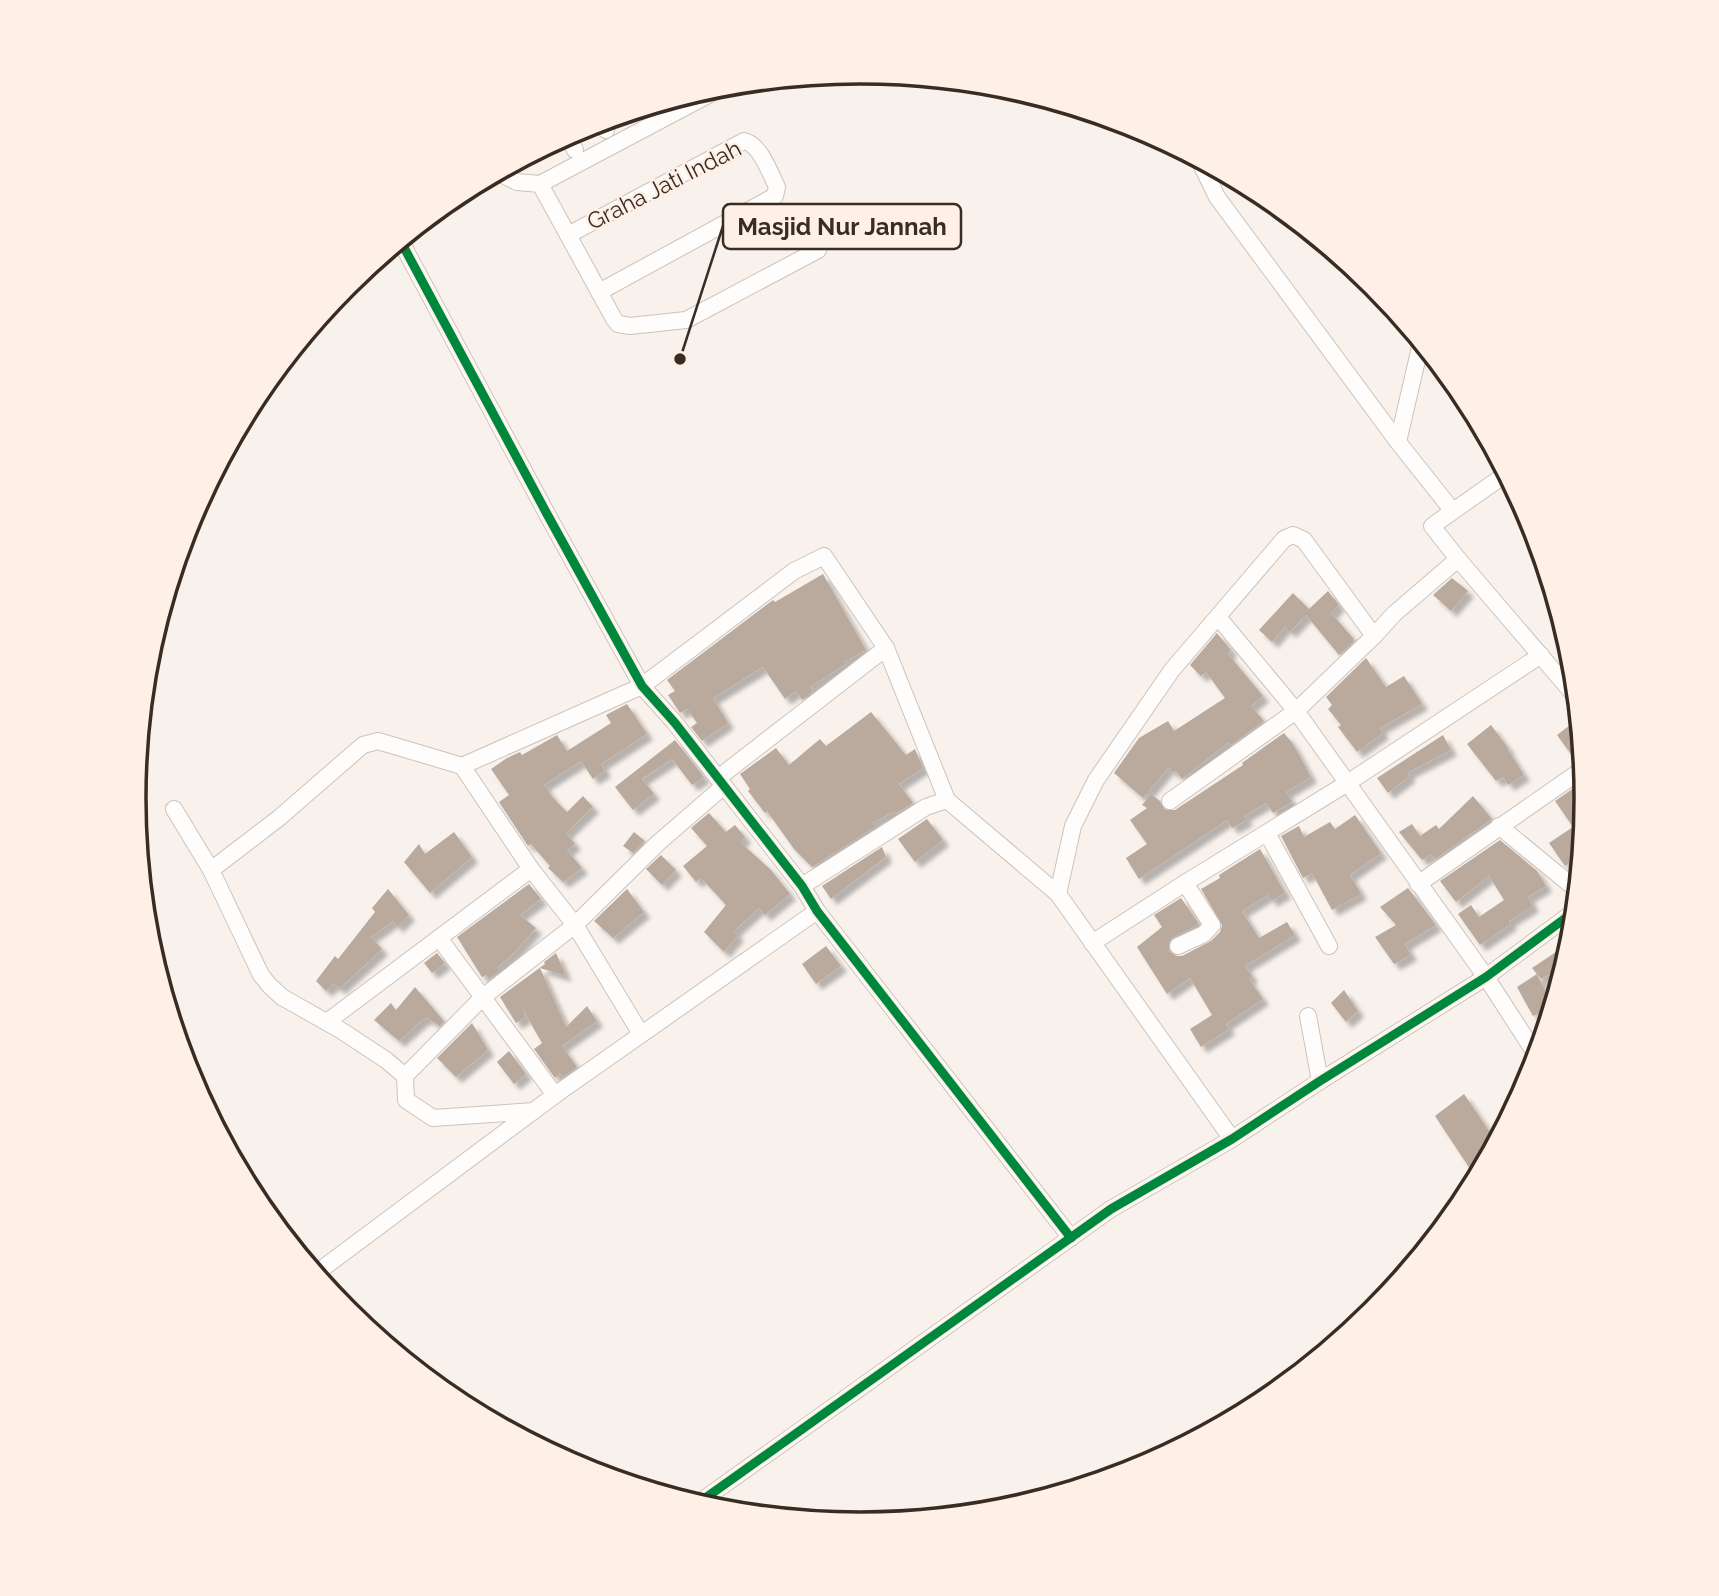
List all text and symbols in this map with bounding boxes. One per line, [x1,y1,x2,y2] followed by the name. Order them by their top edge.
[582,134,745,235] street label: Graha Jati Indah
[723,204,961,249] callout: Masjid Nur Jannah
[737,212,947,241] text: Masjid Nur Jannah

